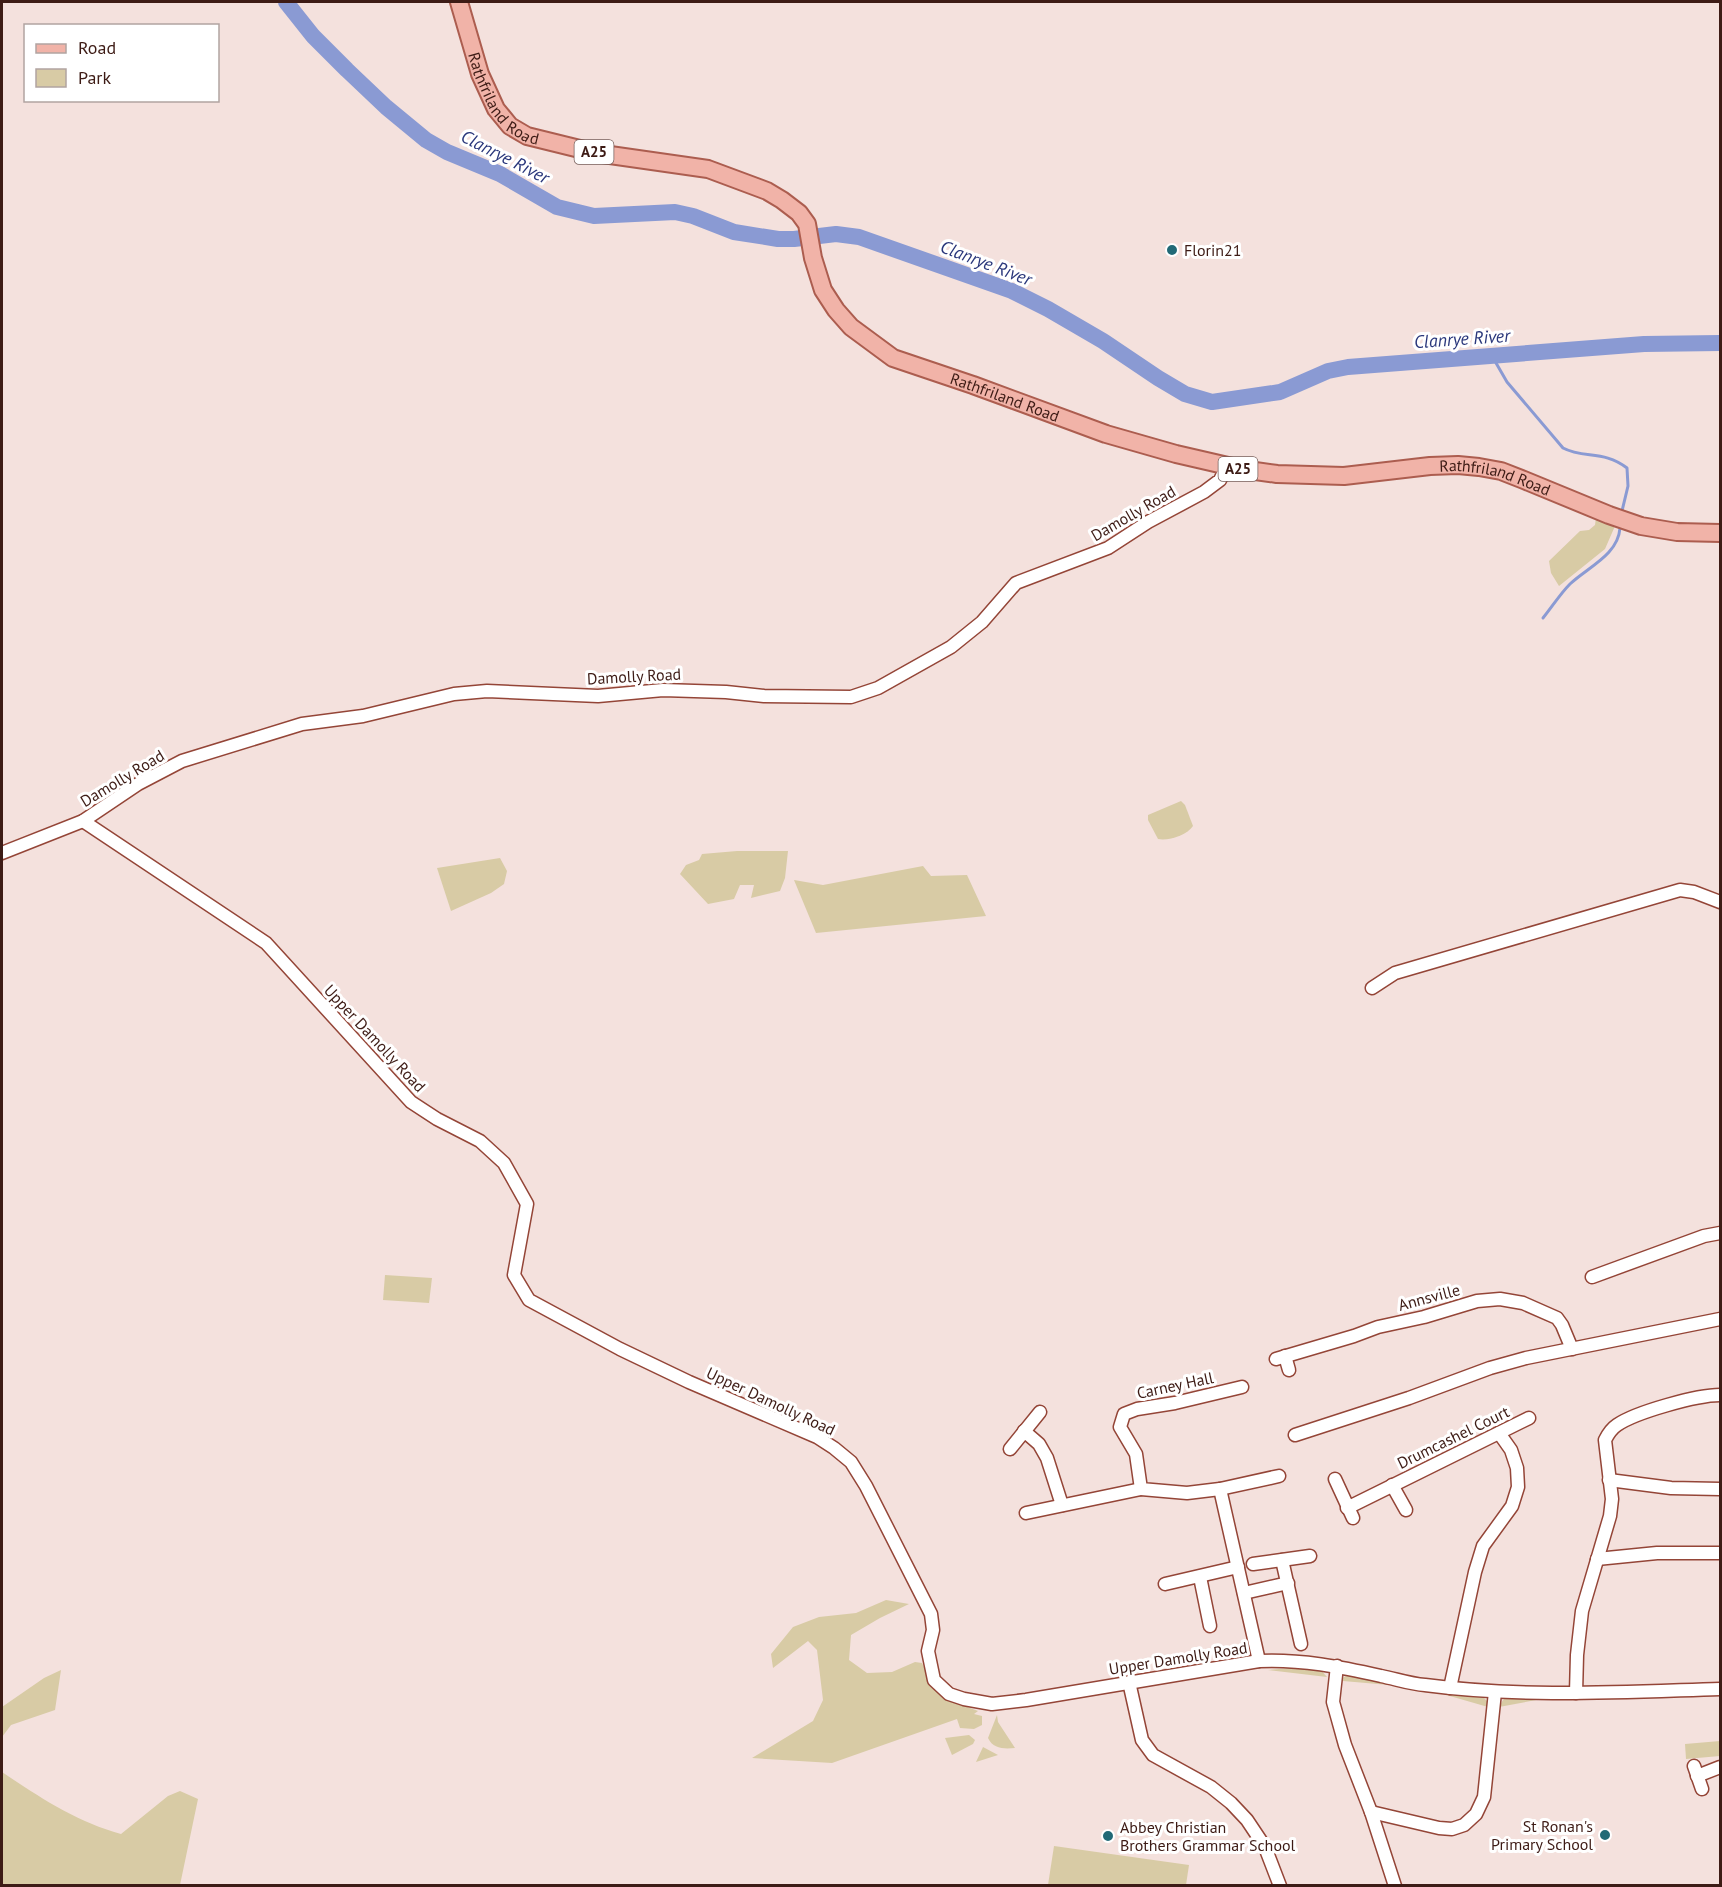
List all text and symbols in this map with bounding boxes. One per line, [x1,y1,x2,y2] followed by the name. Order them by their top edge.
[24,24,219,102] legend
[78,36,116,59] text: Road
[464,50,541,149] street label: Rathfriland Road
[78,66,111,89] text: Park
[457,125,554,189] water label: Clanrye River
[574,140,614,164] road number: A25
[937,235,1036,291] water label: Clanrye River
[1184,240,1241,260] place label: Florin21
[1165,243,1179,257] marker: Florin21
[1413,324,1512,353] water label: Clanrye River
[948,368,1062,426] street label: Rathfriland Road
[1439,455,1554,500] street label: Rathfriland Road
[1218,457,1258,481] road number: A25
[1087,481,1179,545] street label: Damolly Road
[586,664,682,688] street label: Damolly Road
[76,745,168,811] street label: Damolly Road
[320,980,430,1096] street label: Upper Damolly Road
[1396,1279,1462,1315] street label: Annsville
[703,1362,839,1440] street label: Upper Damolly Road
[1135,1367,1216,1403] street label: Carney Hall
[1394,1401,1513,1473] street label: Drumcashel Court
[1107,1637,1249,1679] street label: Upper Damolly Road
[1491,1816,1593,1854] place label: St Ronan's Primary School
[1120,1817,1296,1855] place label: Abbey Christian Brothers Grammar School
[1598,1828,1612,1842] marker: St Ronan's Primary School
[1101,1829,1115,1843] marker: Abbey Christian Brothers Grammar School

